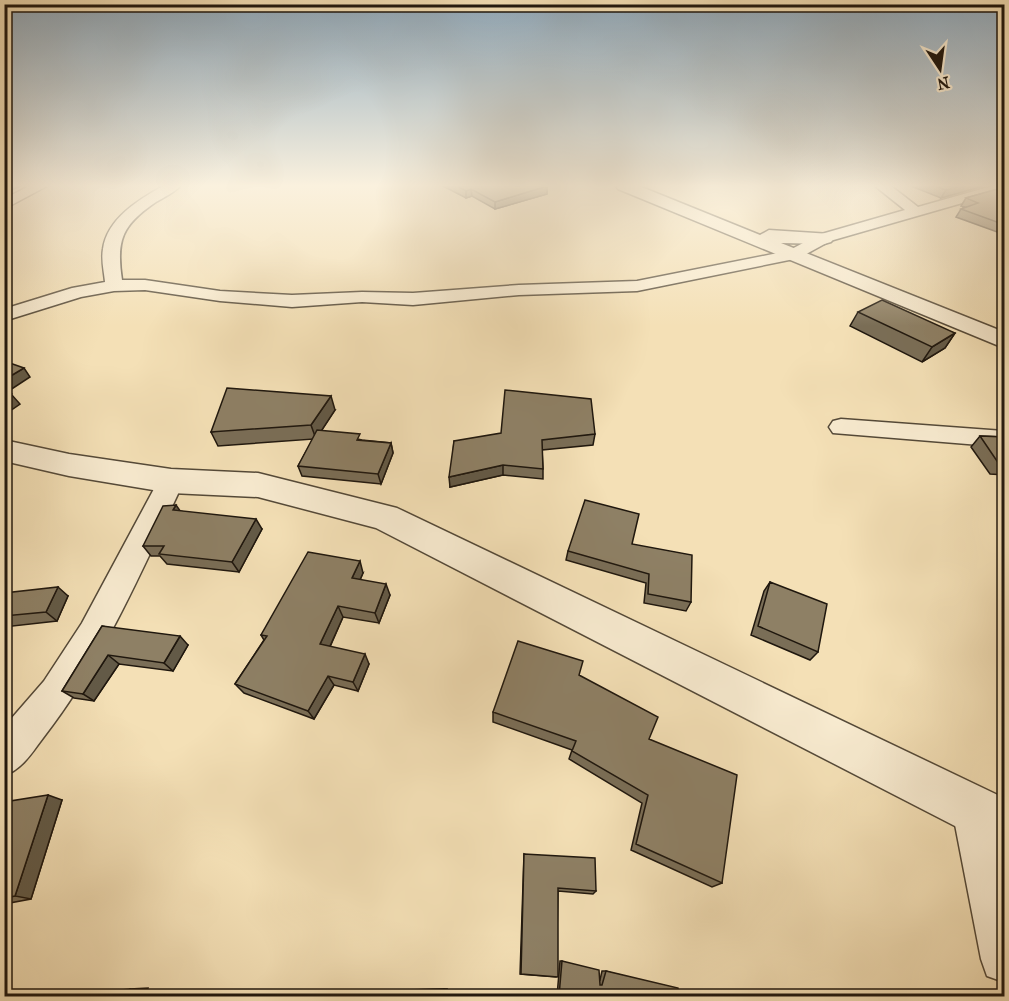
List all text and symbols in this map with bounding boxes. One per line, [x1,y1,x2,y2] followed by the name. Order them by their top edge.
[910,39,970,99] north arrow
[934,73,951,94] text: N

